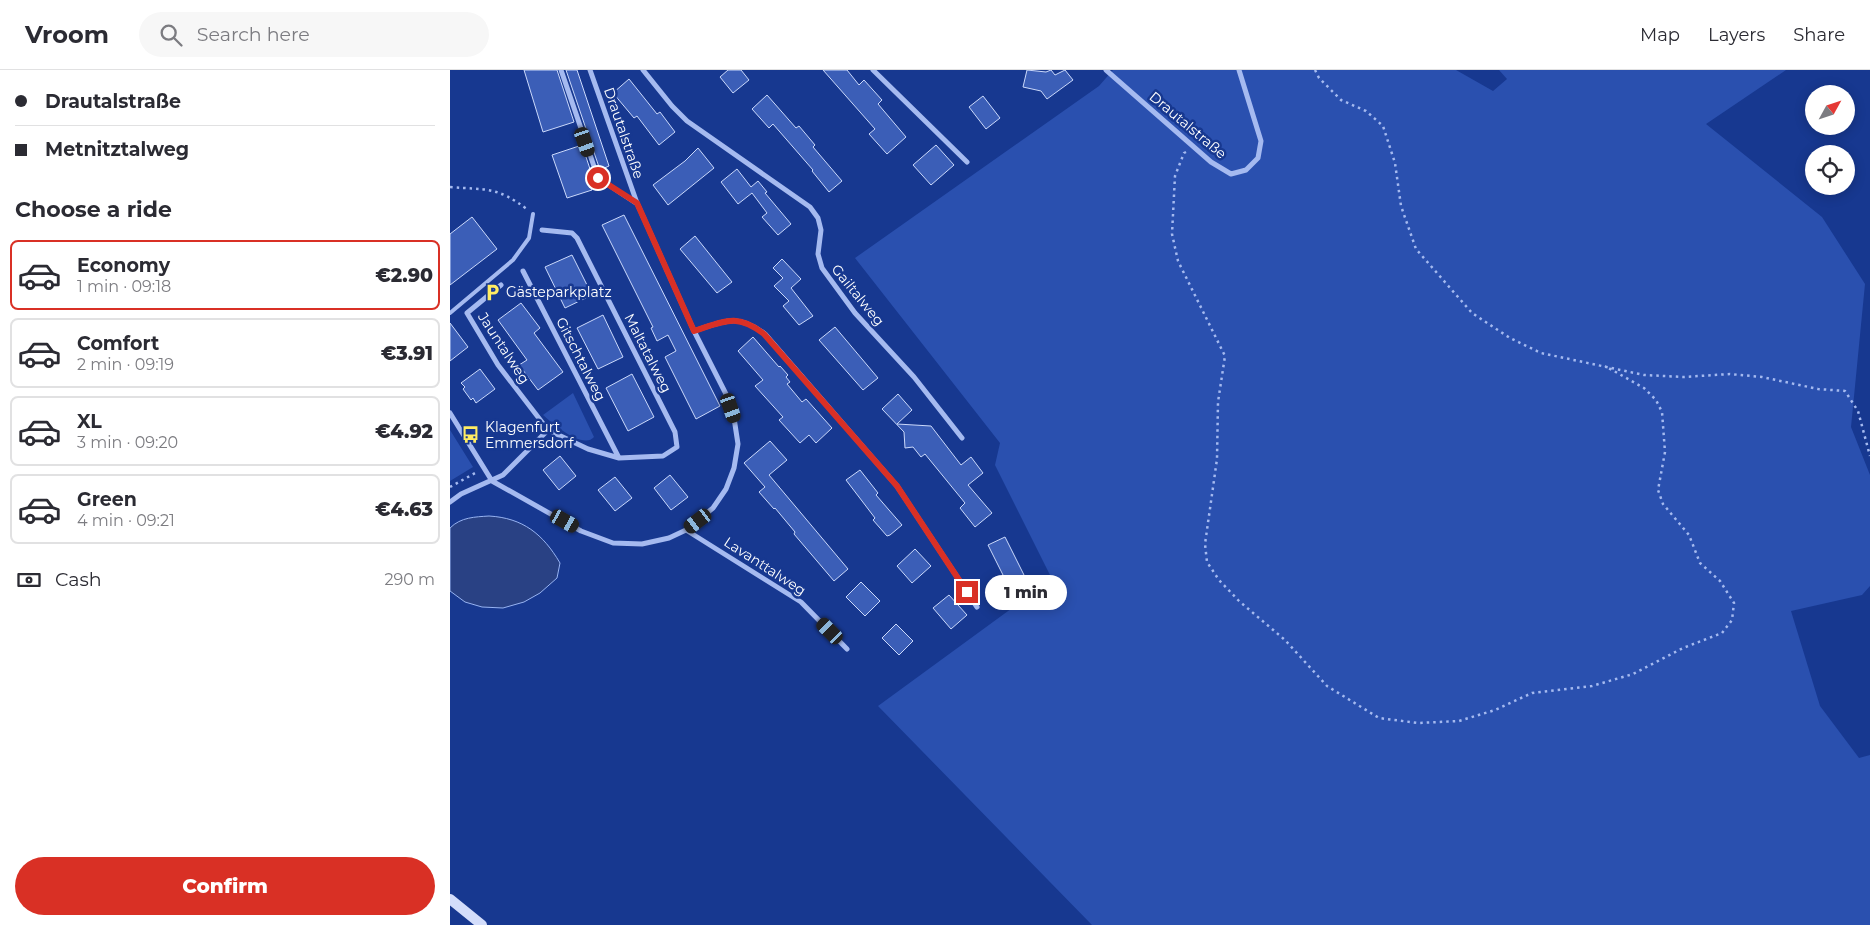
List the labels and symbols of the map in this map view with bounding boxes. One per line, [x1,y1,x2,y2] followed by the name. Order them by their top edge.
[600,85,648,181] street label: Drautalstraße
[1805,85,1855,135] north arrow
[1146,87,1230,163] street label: Drautalstraße
[573,125,596,159] car
[587,167,609,189] route start
[828,261,888,329] street label: Gailtalweg
[482,282,502,302] parking icon: Gästeparkplatz
[506,283,612,301] place label: Gästeparkplatz
[474,308,534,387] street label: Jauntalweg
[620,310,676,396] street label: Maltatalweg
[552,314,610,404] street label: Gitschtalweg
[719,391,742,425] car
[485,418,575,452] place label: Klagenfurt Emmersdorf
[461,425,481,445] bus stop icon: Klagenfurt Emmersdorf
[681,506,714,536] car
[548,507,581,535] car
[720,533,810,599] street label: Lavanttalweg
[984,574,1067,610] callout: 1 min
[956,581,978,603] route end
[814,615,845,647] car

